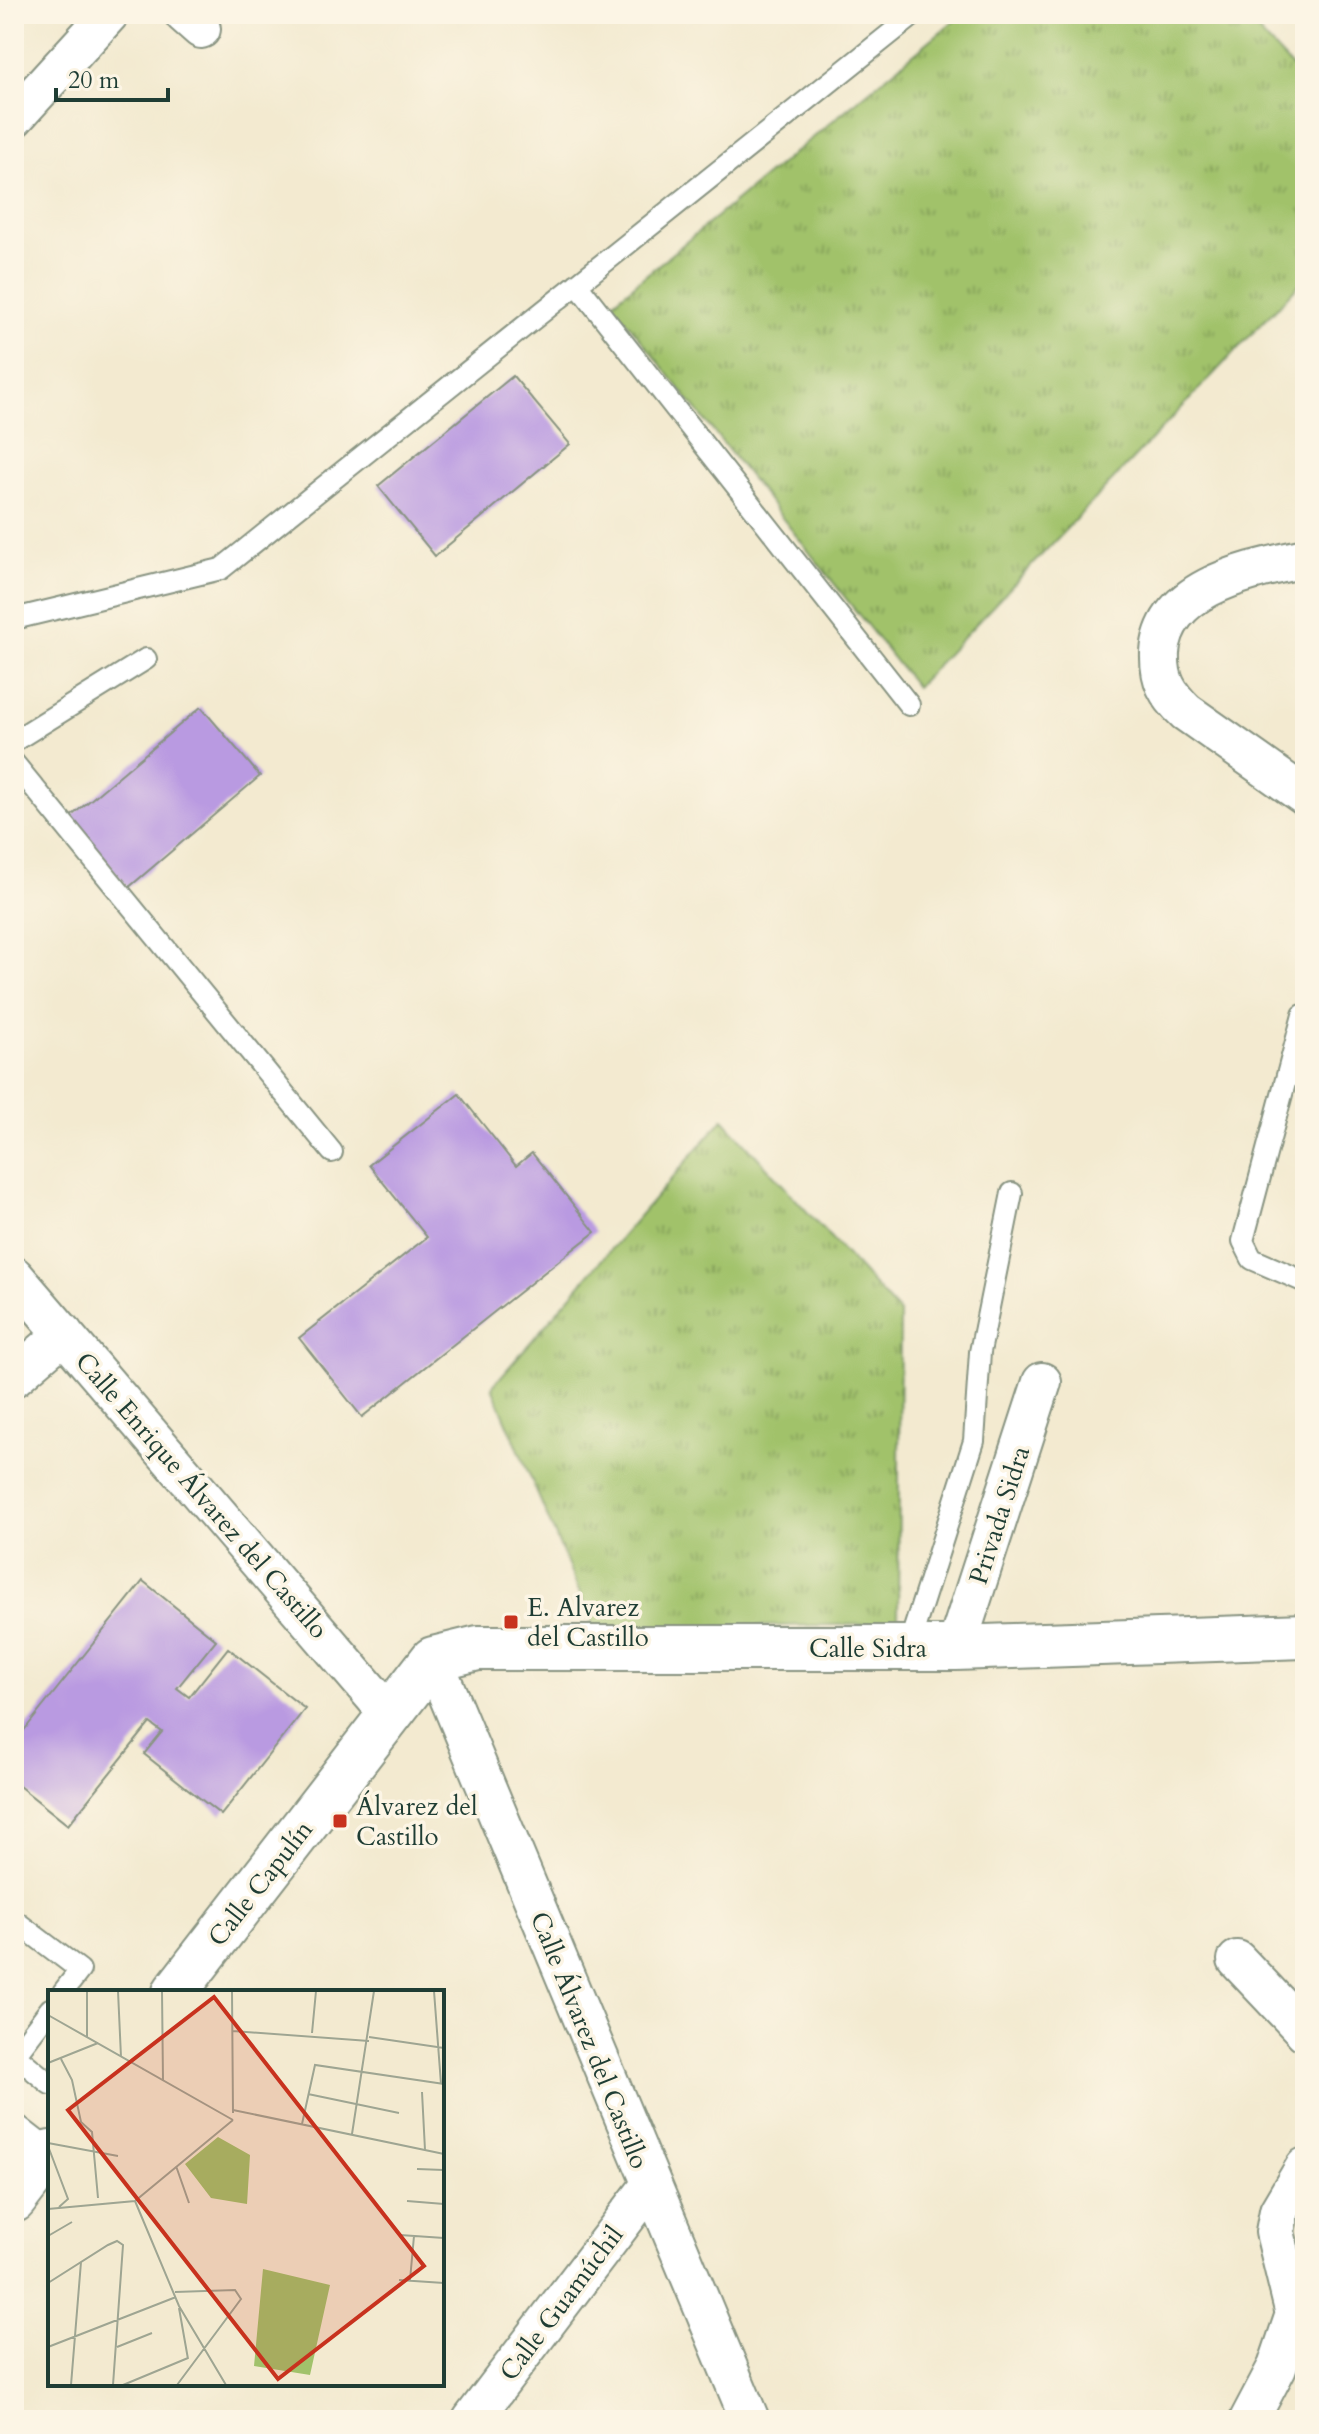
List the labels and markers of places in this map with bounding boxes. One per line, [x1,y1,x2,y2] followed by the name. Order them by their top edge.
[527,1590,649,1655] place label: E. Alvarez del Castillo
[502,1613,520,1631] marker: E. Alvarez del Castillo
[356,1789,478,1854] place label: Álvarez del Castillo
[331,1812,349,1830] marker: Álvarez del Castillo

